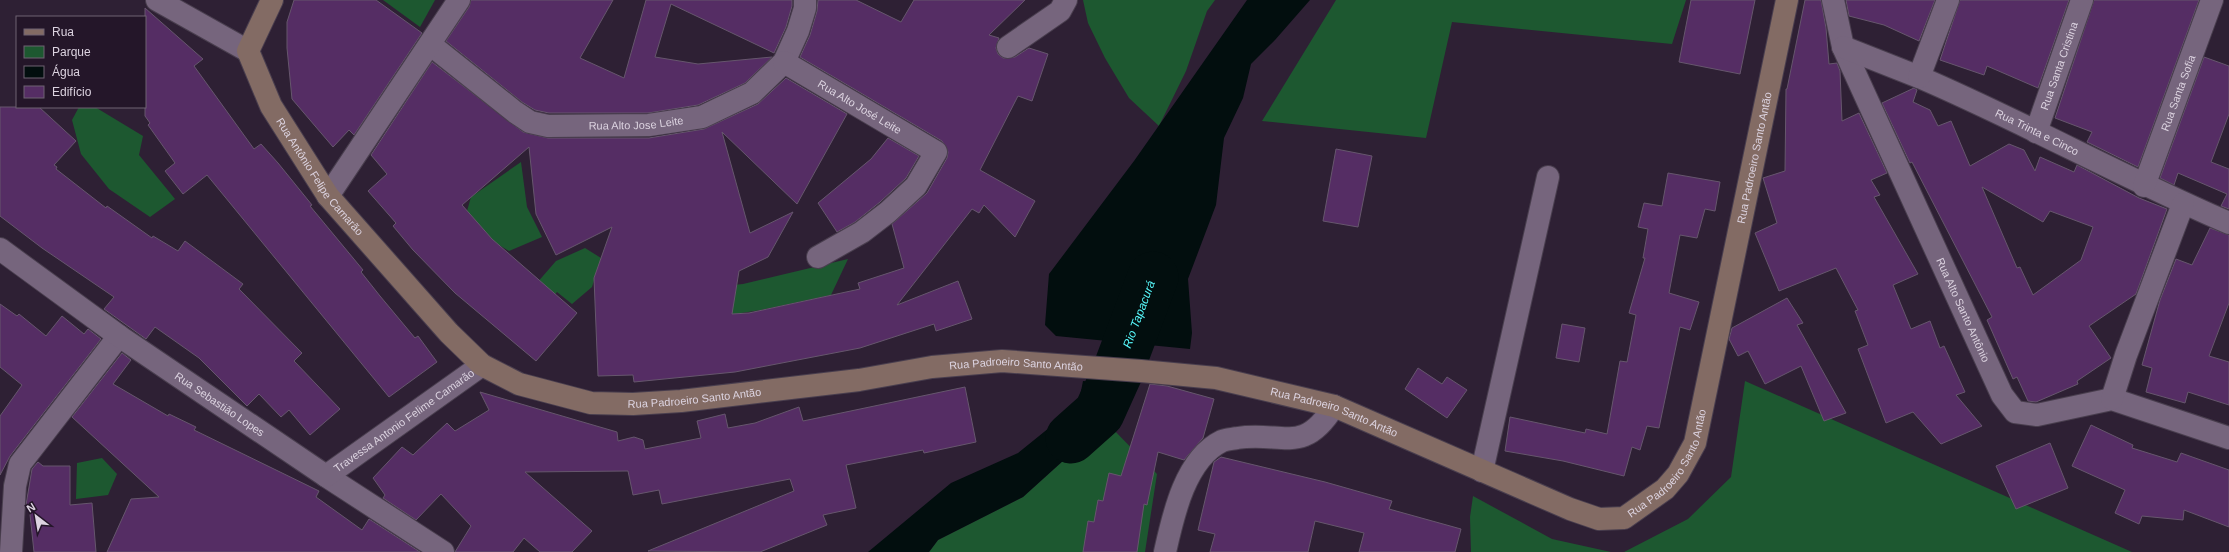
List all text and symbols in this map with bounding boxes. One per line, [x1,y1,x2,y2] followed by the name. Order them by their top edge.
[16,16,146,108] legend
[2038,19,2080,112] street label: Rua Santa Cristina
[52,25,74,39] text: Rua
[52,45,91,59] text: Parque
[2159,52,2198,133] street label: Rua Santa Sofia
[52,64,80,79] text: Água
[816,77,904,136] street label: Rua Alto José Leite
[52,85,92,99] text: Edifício
[1735,91,1774,225] street label: Rua Padroeiro Santo Antão
[1994,107,2081,157] street label: Rua Trinta e Cinco
[589,114,684,132] street label: Rua Alto Jose Leite
[274,116,366,238] street label: Rua Antônio Felipe Camarão
[1934,256,1992,364] street label: Rua Alto Santo Antônio
[1120,278,1158,350] water label: Rio Tapacurá
[949,355,1083,373] street label: Rua Padroeiro Santo Antão
[332,367,476,474] street label: Travessa Antonio Felime Camarão
[173,370,267,439] street label: Rua Sebastião Lopes
[1269,385,1400,439] street label: Rua Padroeiro Santo Antão
[627,386,762,410] street label: Rua Padroeiro Santo Antão
[1625,408,1708,520] street label: Rua Padroeiro Santo Antão
[16,496,56,536] north arrow
[24,500,37,515] text: N

